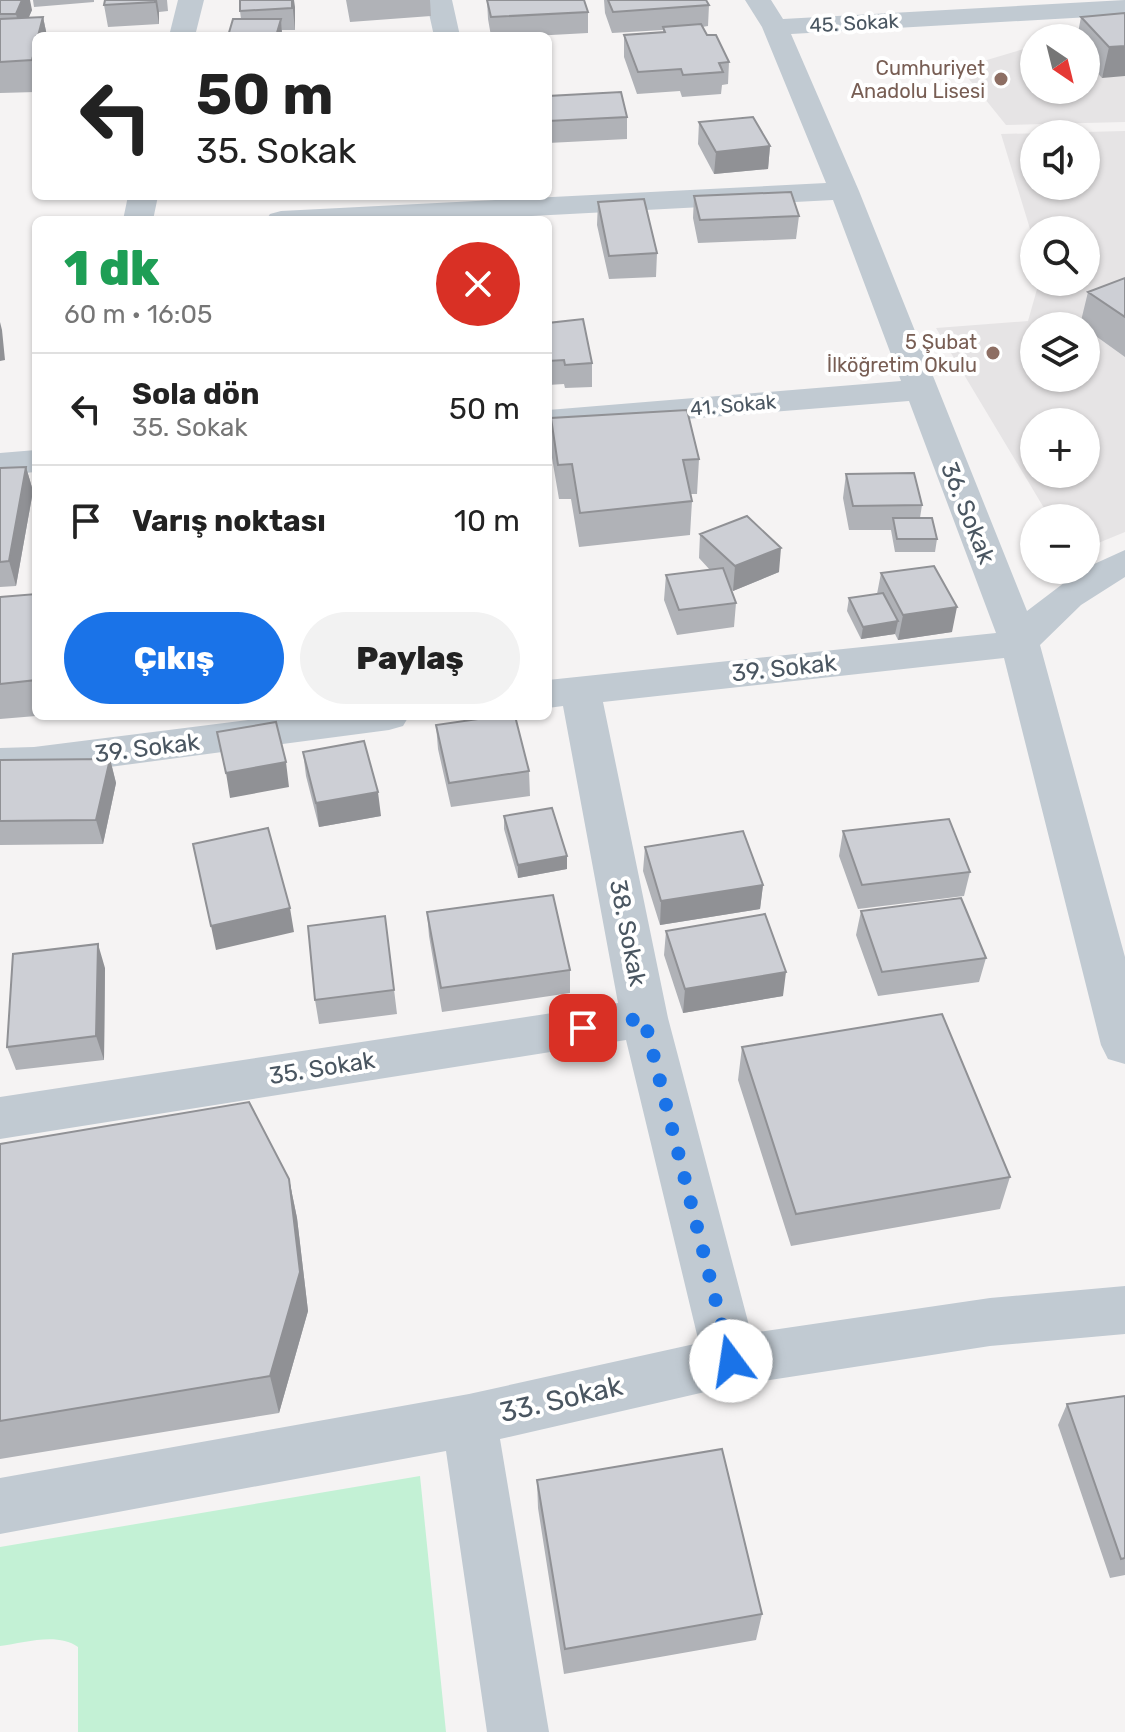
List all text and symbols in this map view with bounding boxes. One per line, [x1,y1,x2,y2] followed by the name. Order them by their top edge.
[809,9,900,37] street label: 45. Sokak
[1020,24,1100,104] north arrow
[1020,24,1100,584] map controls
[851,56,985,103] place label: Cumhuriyet Anadolu Lisesi
[196,62,333,128] text: 50 m
[64,64,168,168] icon: left
[992,70,1010,88] marker: Cumhuriyet Anadolu Lisesi
[1020,120,1100,200] button: sound
[196,129,356,172] text: 35. Sokak
[1020,216,1100,296] button: search
[64,240,159,297] text: 1 dk
[436,242,520,326] button: close
[64,299,212,330] text: 60 m · 16:05
[1020,312,1100,392] button: layers
[827,330,977,377] place label: 5 Şubat İlköğretim Okulu
[984,344,1002,362] marker: 5 Şubat İlköğretim Okulu
[132,376,259,412] text: Sola dön
[64,387,108,431] icon: left
[689,389,778,421] street label: 41. Sokak
[449,391,520,427] text: 50 m
[1020,408,1100,488] button: +
[132,412,248,443] text: 35. Sokak
[935,458,1001,569] street label: 36. Sokak
[64,499,108,543] icon: arrive
[132,503,326,539] text: Varış noktası
[454,503,520,539] text: 10 m
[1020,504,1100,584] button: −
[64,612,284,704] button: Çıkış
[300,612,520,704] button: Paylaş
[730,648,839,687] street label: 39. Sokak
[93,728,202,768] street label: 39. Sokak
[604,877,652,989] street label: 38. Sokak
[549,994,617,1062] pin
[561,1006,605,1050] icon: arrive
[267,1046,378,1090] street label: 35. Sokak
[689,1319,773,1403] position arrow
[496,1369,626,1429] street label: 33. Sokak

